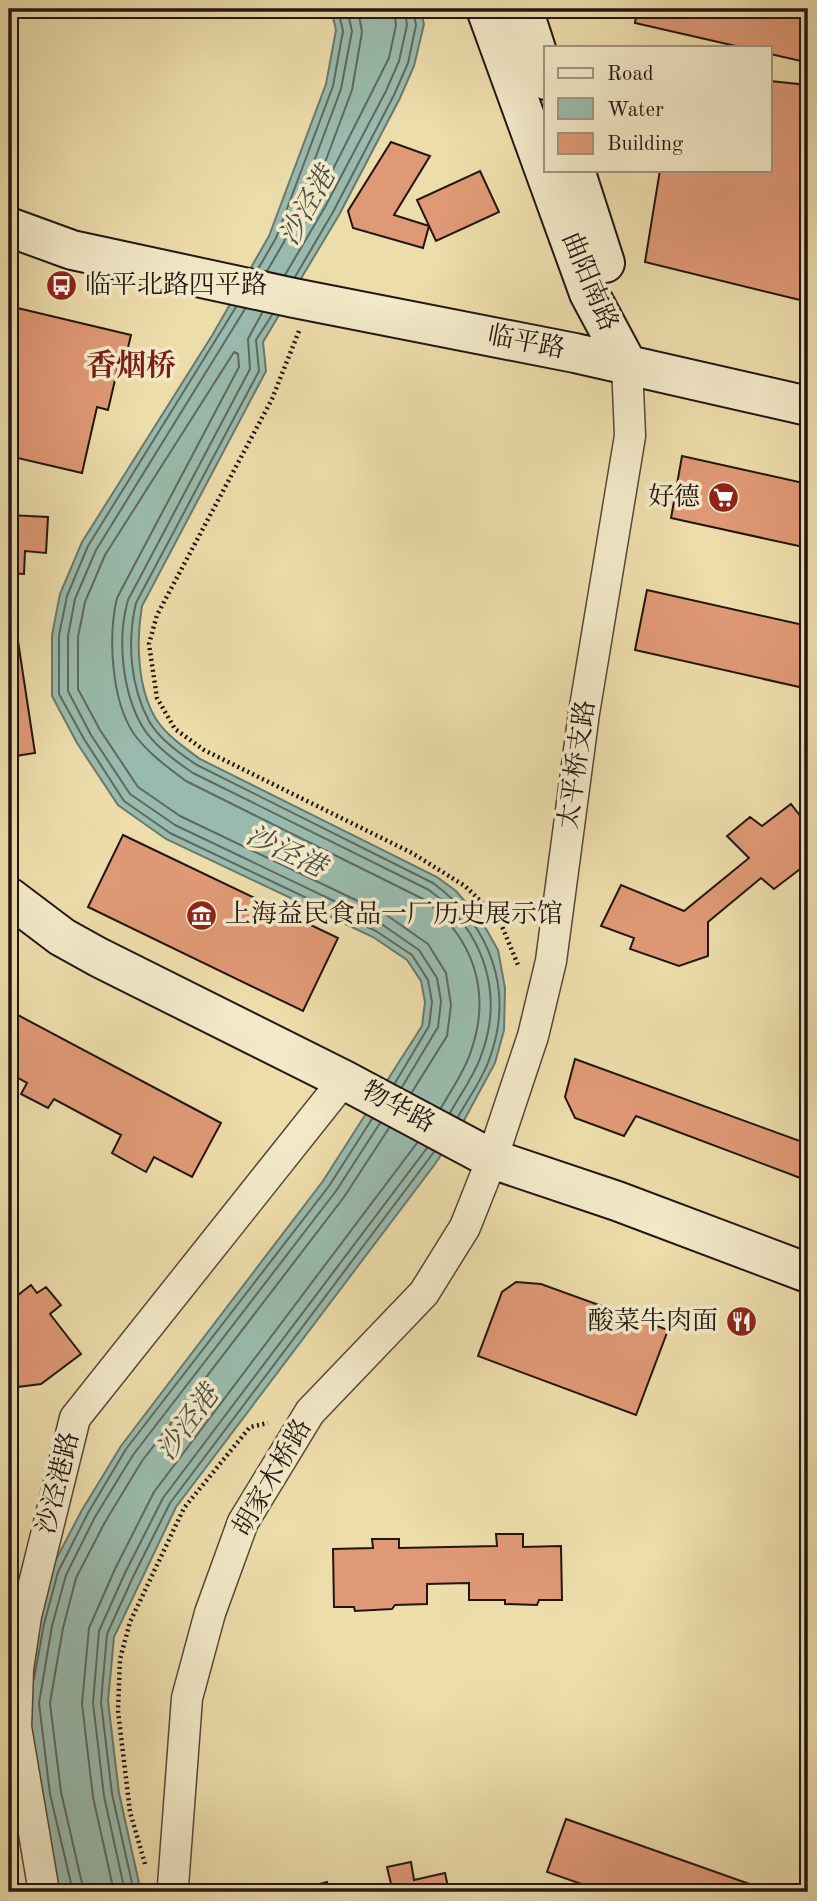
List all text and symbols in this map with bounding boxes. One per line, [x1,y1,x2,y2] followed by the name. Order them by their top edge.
[544,46,772,172] legend
[607,64,654,85] text: Road
[607,100,664,121] text: Water
[607,134,684,155] text: Building
[274,159,344,251] water label: 沙泾港
[557,228,623,335] street label: 曲阳南路
[45,269,79,303] bus stop icon: 临平北路四平路
[85,271,267,299] place label: 临平北路四平路
[485,321,567,363] street label: 临平路
[86,349,176,382] district label: 香烟桥
[706,481,740,515] supermarket icon: 好德
[648,483,700,511] place label: 好德
[554,699,600,831] street label: 太平桥支路
[241,820,334,885] water label: 沙泾港
[185,898,219,932] museum icon: 上海益民食品一厂历史展示馆
[225,900,563,928] place label: 上海益民食品一厂历史展示馆
[357,1076,440,1138] street label: 物华路
[724,1305,758,1339] restaurant icon: 酸菜牛肉面
[588,1307,718,1335] place label: 酸菜牛肉面
[151,1377,227,1466] water label: 沙泾港
[228,1414,317,1541] street label: 胡家木桥路
[32,1429,84,1537] street label: 沙泾港路

